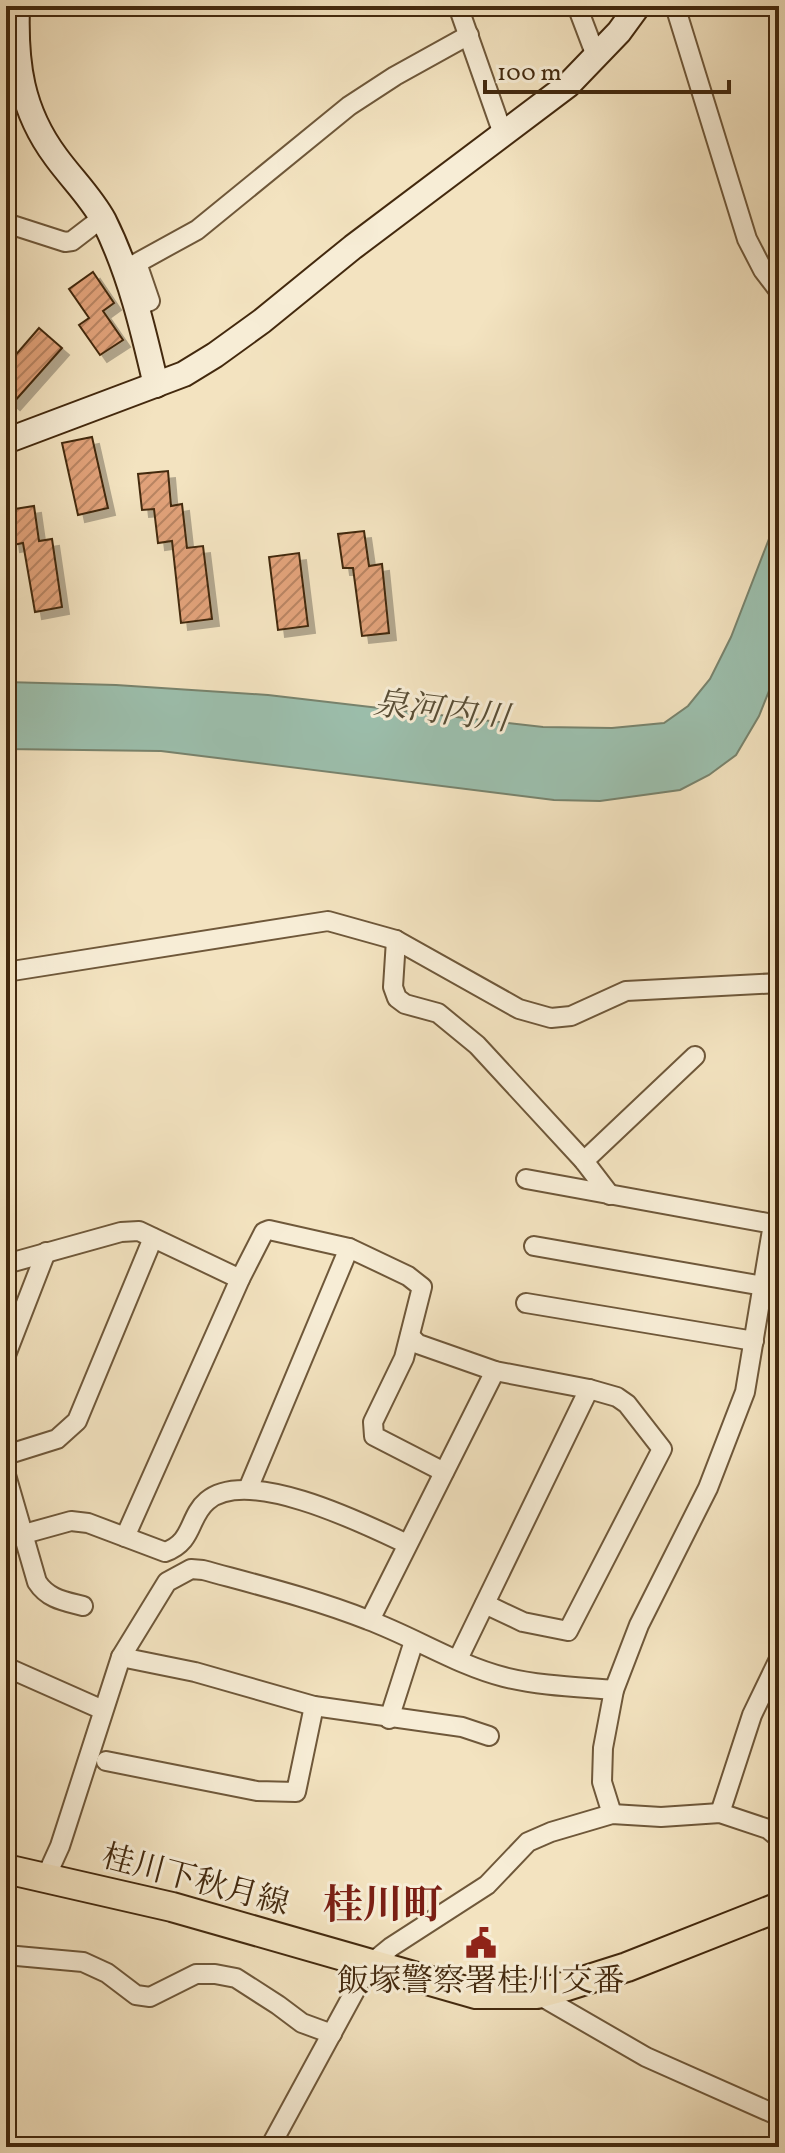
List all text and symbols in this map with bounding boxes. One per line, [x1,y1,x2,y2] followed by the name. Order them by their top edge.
[485,44,729,94] scale bar
[497,57,562,91] text: 100 m
[371,681,515,745] water label: 泉河内川
[97,1836,293,1928] street label: 桂川下秋月線
[323,1880,443,1936] district label: 桂川町
[464,1926,498,1960] public building icon: 飯塚警察署桂川交番
[337,1961,625,2005] place label: 飯塚警察署桂川交番

